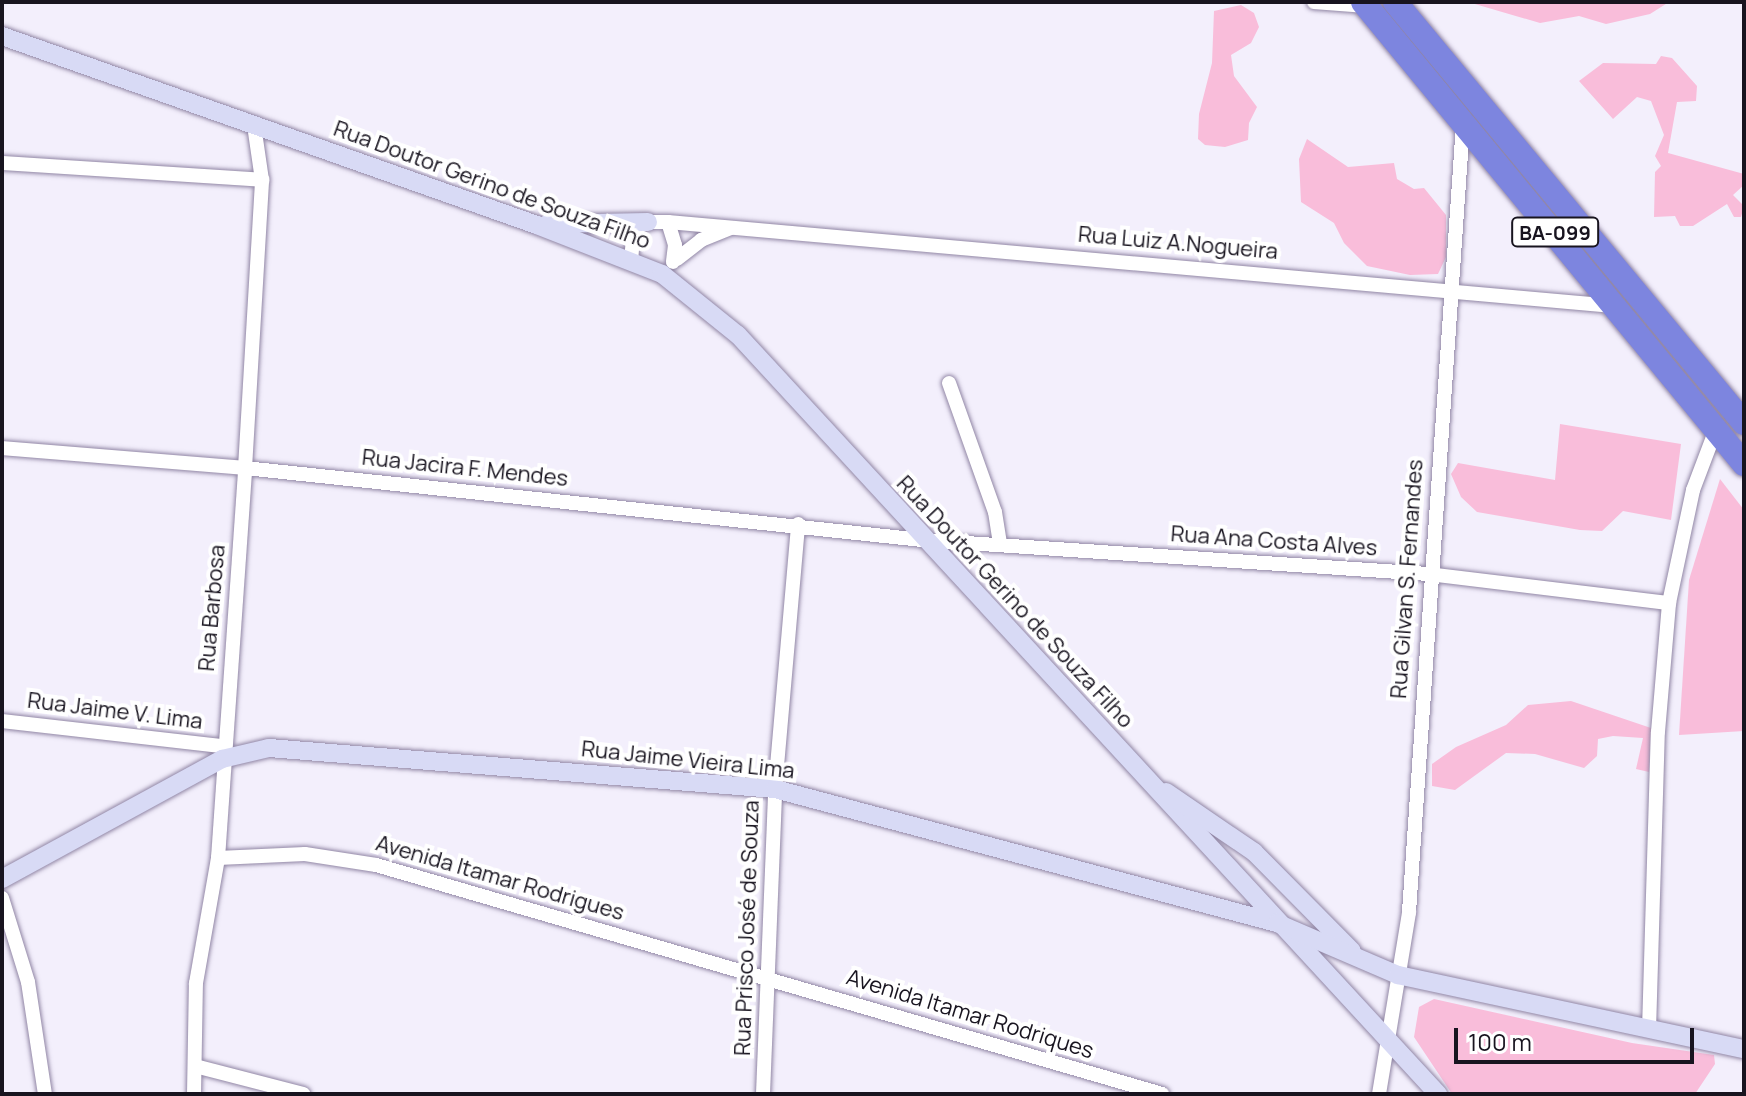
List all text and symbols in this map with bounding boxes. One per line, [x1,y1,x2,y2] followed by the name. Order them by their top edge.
[330,115,654,255] street label: Rua Doutor Gerino de Souza Filho
[1511,216,1599,248] road number: BA-099
[1077,221,1279,265] street label: Rua Luiz A.Nogueira
[361,444,569,492] street label: Rua Jacira F. Mendes
[1385,458,1429,700] street label: Rua Gilvan S. Fernandes
[891,471,1139,733] street label: Rua Doutor Gerino de Souza Filho
[1170,521,1378,561] street label: Rua Ana Costa Alves
[193,544,231,672] street label: Rua Barbosa
[26,687,204,735] street label: Rua Jaime V. Lima
[580,736,796,784] street label: Rua Jaime Vieira Lima
[729,800,765,1056] street label: Rua Prisco José de Souza
[373,830,627,926] street label: Avenida Itamar Rodrigues
[843,964,1097,1064] street label: Avenida Itamar Rodriques
[1458,1012,1698,1062] scale bar
[1468,1025,1532,1058] text: 100 m

